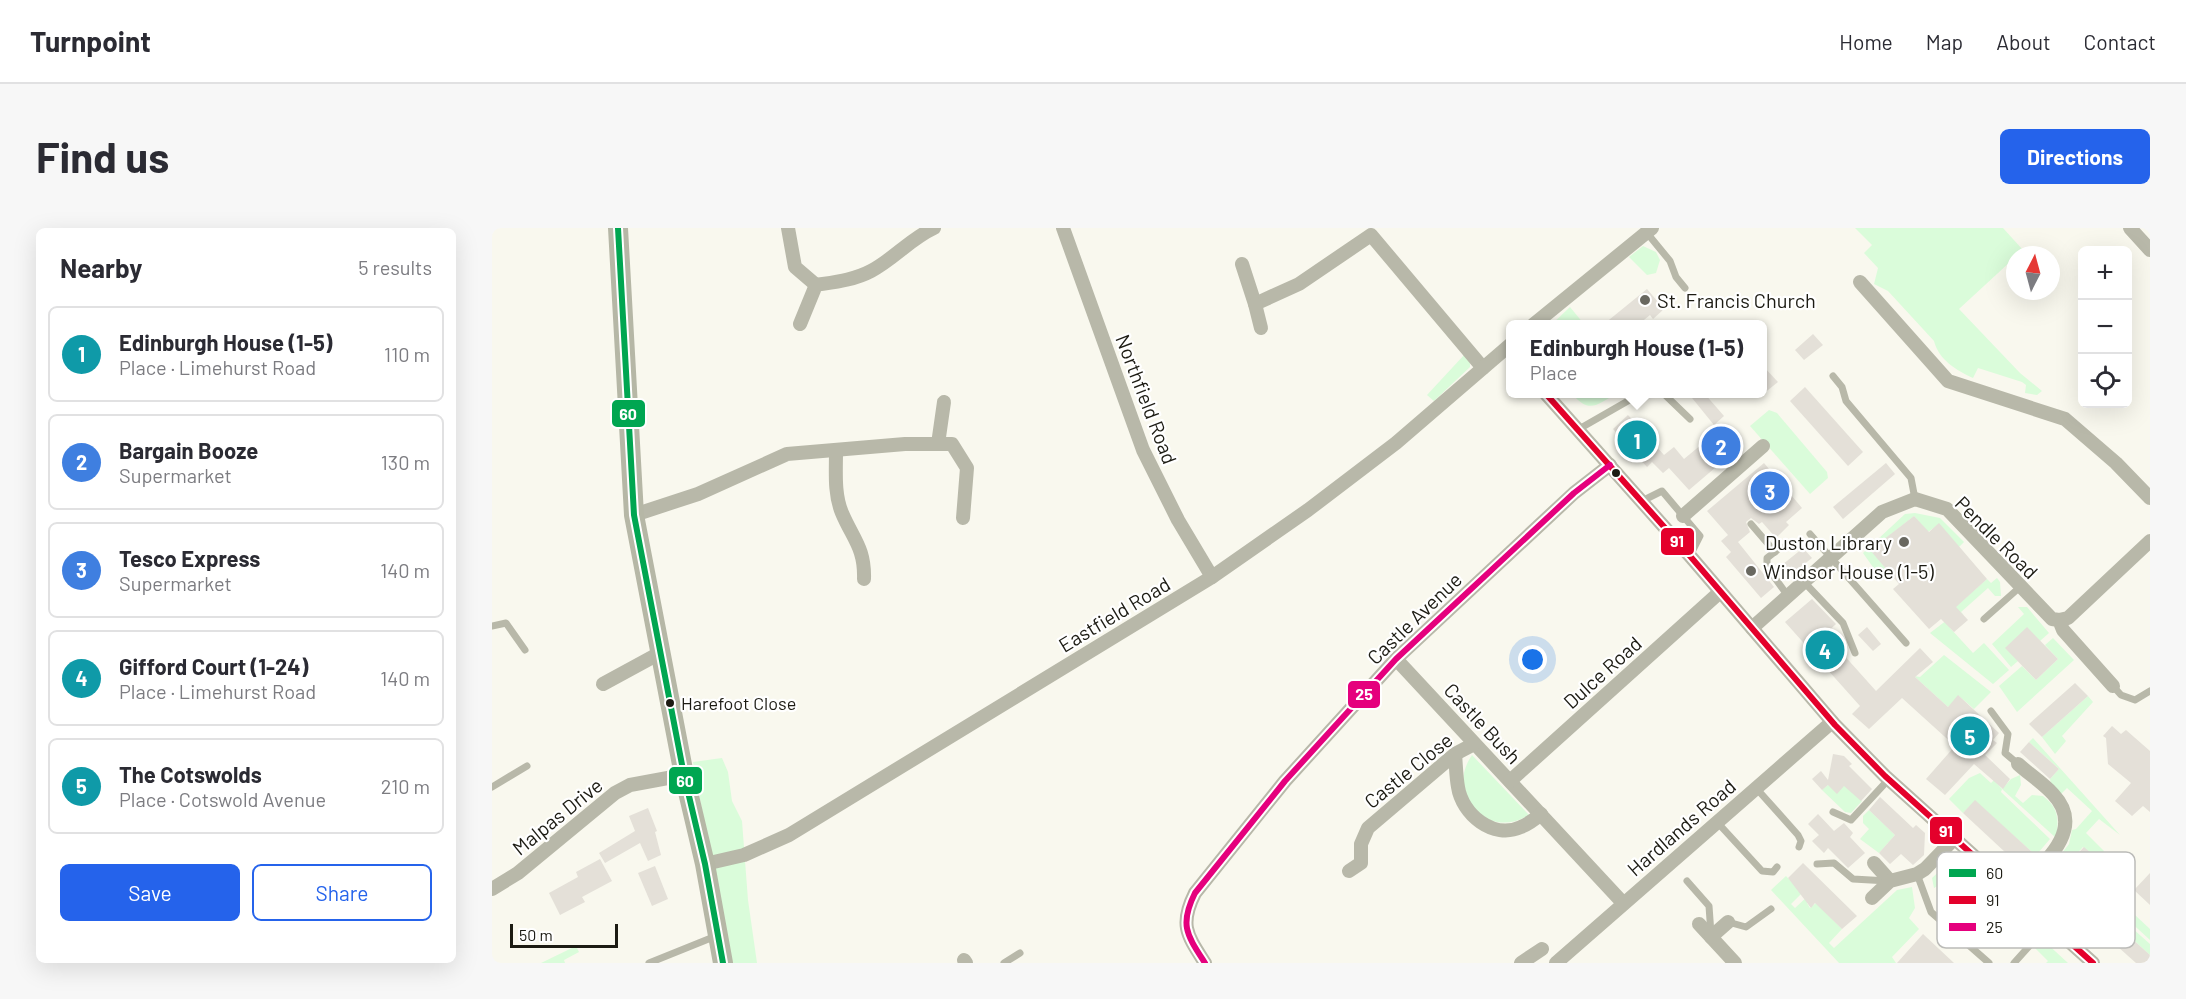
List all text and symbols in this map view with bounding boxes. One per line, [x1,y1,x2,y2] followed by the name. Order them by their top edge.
[30,24,151,58] text: Turnpoint
[1839,29,1893,54] text: Home
[1926,29,1963,54] text: Map
[1996,29,2051,54] text: About
[2084,29,2156,54] text: Contact
[2000,129,2150,184] button: Directions
[36,131,169,181] text: Find us
[2006,246,2060,300] north arrow
[2078,246,2132,408] map controls
[2078,246,2132,300] button: +
[60,252,142,283] text: Nearby
[358,255,432,279] text: 5 results
[1657,288,1816,312] place label: St. Francis Church
[1638,293,1652,307] marker: St. Francis Church
[2078,300,2132,354] button: −
[1506,320,1767,398] popup
[119,329,332,355] text: Edinburgh House (1-5)
[1111,331,1183,467] street label: Northfield Road
[1530,334,1743,360] text: Edinburgh House (1-5)
[78,342,85,366] text: 1
[384,342,430,366] text: 110 m
[2078,354,2132,408] button: locate
[119,355,316,379] text: Place · Limehurst Road
[1530,360,1577,384] text: Place
[611,399,646,428] line badge: 60
[619,404,637,423] text: 60
[1618,418,1656,462] pin: 1
[1702,424,1740,468] pin: 2
[119,437,258,463] text: Bargain Booze
[76,450,87,474] text: 2
[381,450,430,474] text: 130 m
[119,463,232,487] text: Supermarket
[1610,467,1622,479] unlabelled marker
[1750,468,1790,514] pin: 3
[1951,491,2043,583] street label: Pendle Road
[1660,527,1695,556] line badge: 91
[1765,530,1892,554] place label: Duston Library
[1670,531,1684,550] text: 91
[1897,535,1911,549] marker: Duston Library
[119,545,260,571] text: Tesco Express
[76,558,87,582] text: 3
[380,558,430,582] text: 140 m
[1763,559,1934,583] place label: Windsor House (1-5)
[1744,564,1758,578] marker: Windsor House (1-5)
[1362,567,1466,669] street label: Castle Avenue
[119,571,232,595] text: Supermarket
[1054,571,1174,657] street label: Eastfield Road
[1806,628,1844,672] pin: 4
[1558,631,1646,713] street label: Dulce Road
[1518,645,1547,674] your location
[119,653,308,679] text: Gifford Court (1-24)
[75,666,88,690] text: 4
[380,666,430,690] text: 140 m
[1440,678,1526,768] street label: Castle Bush
[119,679,316,703] text: Place · Limehurst Road
[1347,680,1381,709] line badge: 25
[1355,684,1373,703] text: 25
[681,692,796,714] place label: Harefoot Close
[664,697,676,709] marker: Harefoot Close
[1950,714,1990,758] pin: 5
[1359,727,1457,813] street label: Castle Close
[119,761,262,787] text: The Cotswolds
[668,766,703,795] line badge: 60
[676,771,694,790] text: 60
[507,773,607,859] street label: Malpas Drive
[1622,773,1740,881] street label: Hardlands Road
[76,774,87,798] text: 5
[381,774,430,798] text: 210 m
[119,787,326,811] text: Place · Cotswold Avenue
[1929,816,1963,845] line badge: 91
[1939,821,1953,840] text: 91
[1937,852,2135,948] legend
[1986,863,2003,882] text: 60
[60,864,240,921] button: Save
[252,864,432,921] button: Share
[1986,890,2000,909] text: 91
[1986,917,2003,936] text: 25
[510,921,618,948] scale bar
[519,925,553,944] text: 50 m

